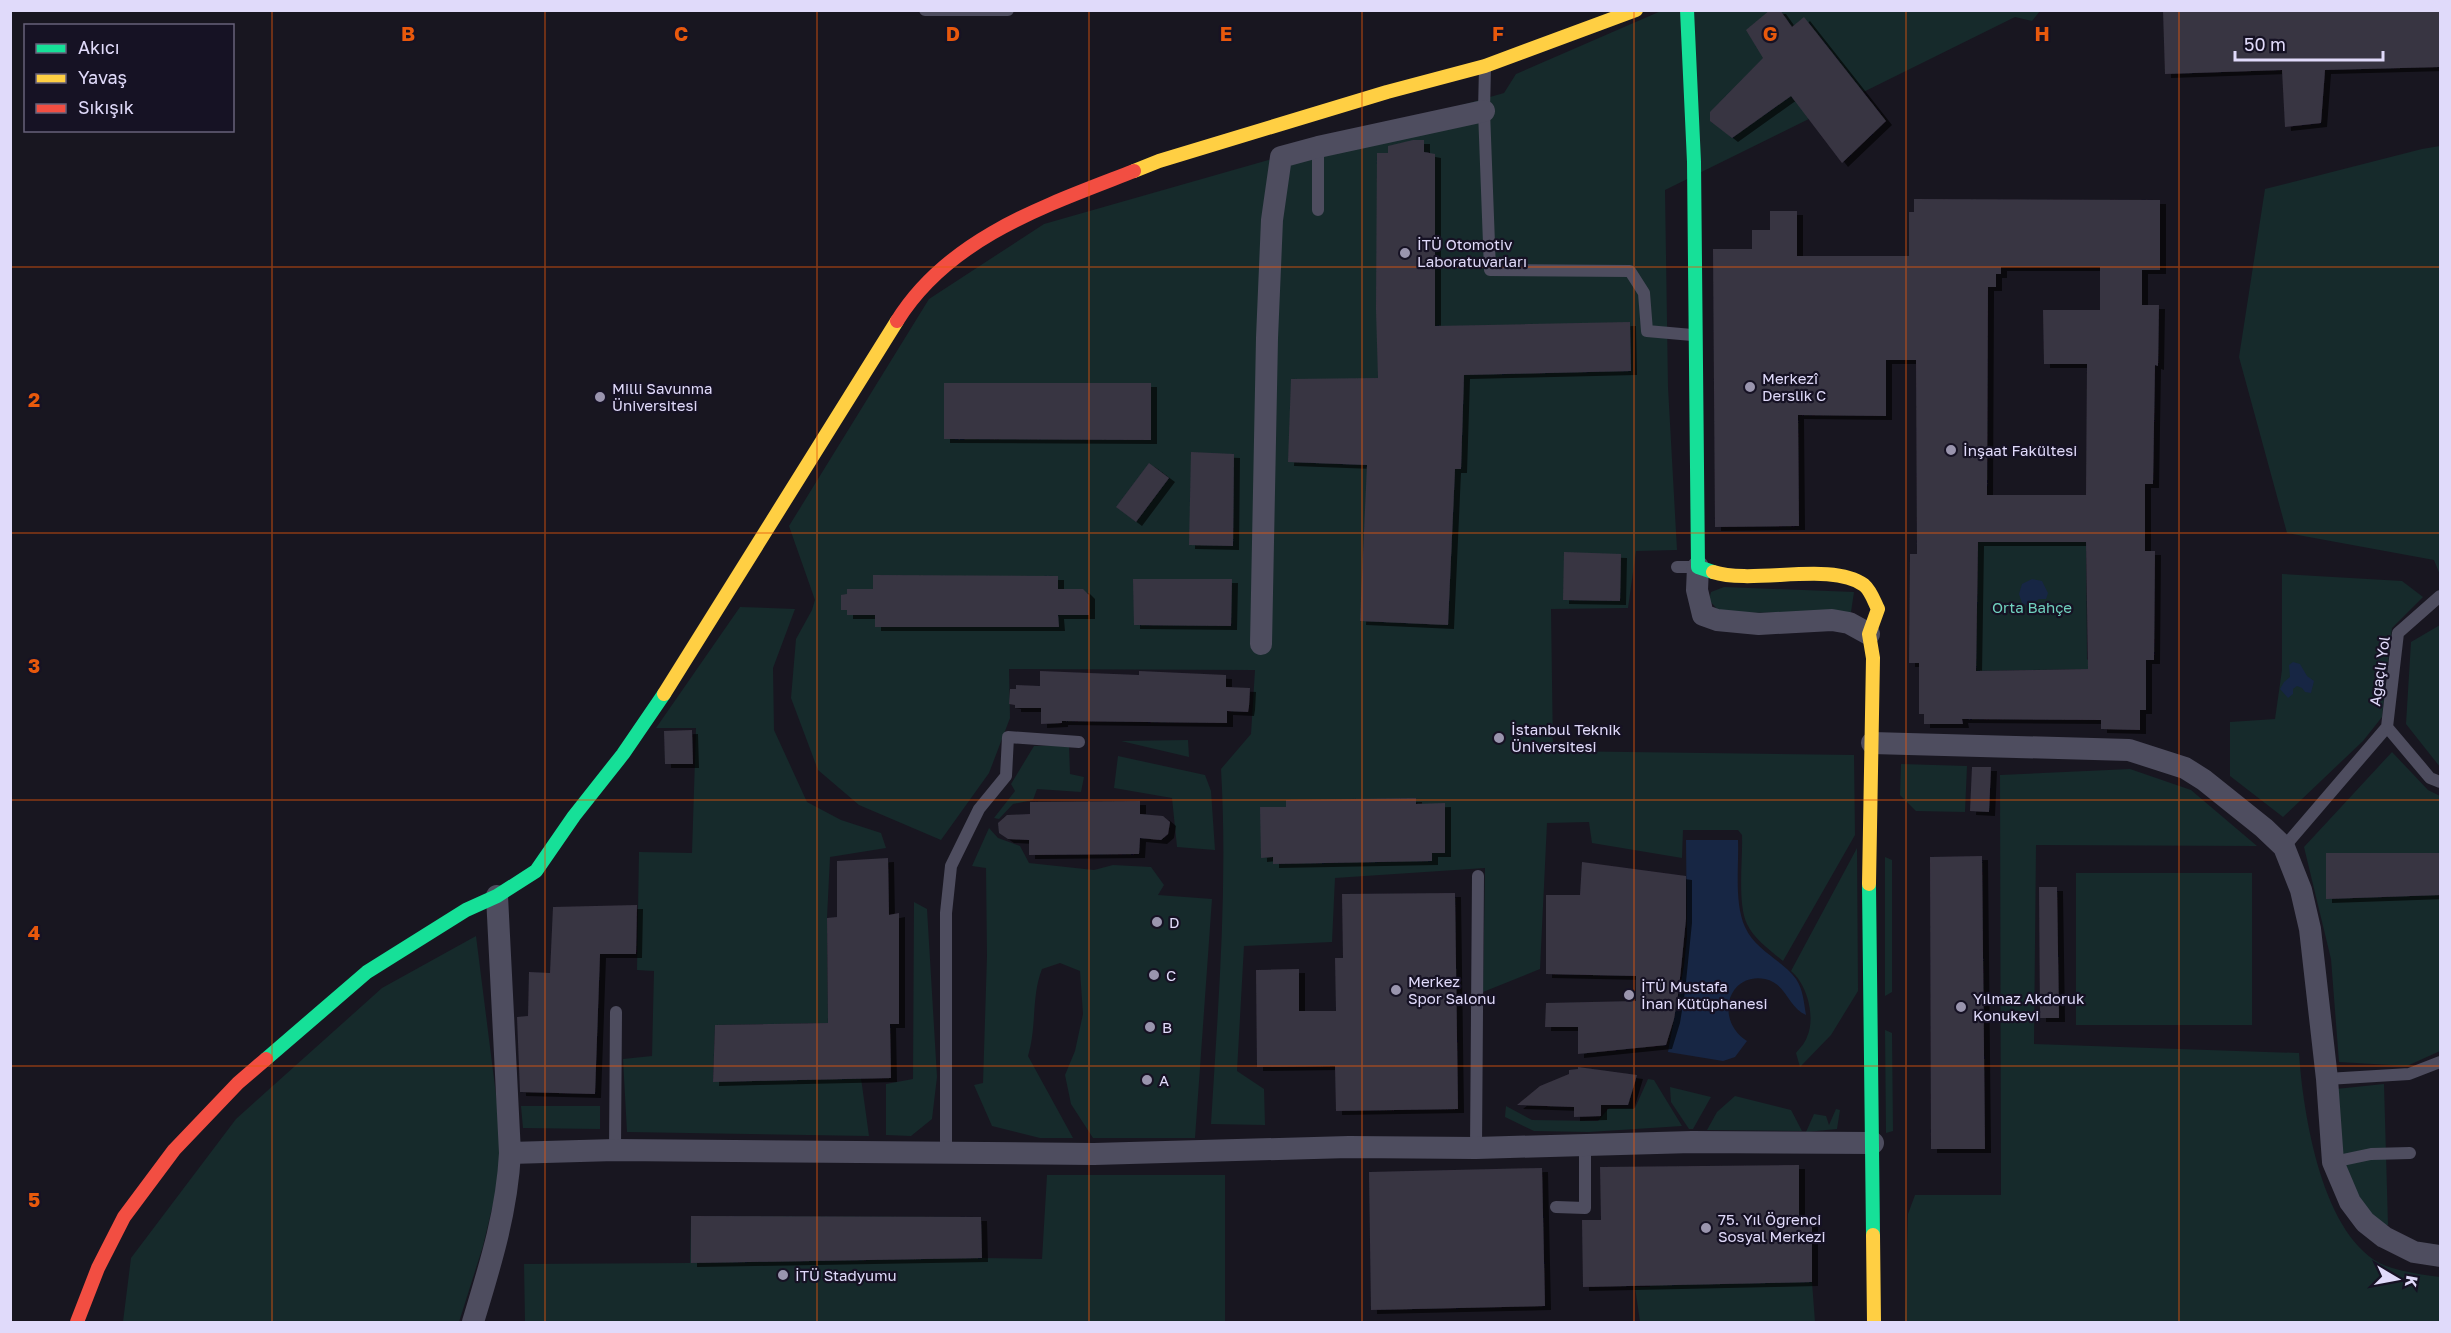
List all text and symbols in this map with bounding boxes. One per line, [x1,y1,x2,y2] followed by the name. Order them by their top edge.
[401,21,415,45] text: B
[674,21,688,45] text: C
[946,21,960,45] text: D
[1220,21,1232,45] text: E
[1492,21,1504,45] text: F
[1763,21,1777,45] text: G
[2034,21,2050,45] text: H
[24,24,234,132] legend
[2235,24,2384,62] scale bar
[2244,33,2286,55] text: 50 m
[78,36,120,58] text: Akıcı
[78,66,127,88] text: Yavaş
[78,96,134,118] text: Sıkışık
[1417,235,1527,270] place label: İTÜ Otomotiv Laboratuvarları
[1398,246,1412,260] marker: İTÜ Otomotiv Laboratuvarları
[1762,369,1826,404] place label: Merkezî Derslik C
[612,379,713,414] place label: Milli Savunma Üniversitesi
[1743,380,1757,394] marker: Merkezî Derslik C
[28,387,40,411] text: 2
[593,390,607,404] marker: Milli Savunma Üniversitesi
[1963,441,2077,459] place label: İnşaat Fakültesi
[1944,443,1958,457] marker: İnşaat Fakültesi
[1992,598,2072,616] park label: Orta Bahçe
[2365,635,2393,707] street label: Ağaçlı Yol
[28,653,40,677] text: 3
[1511,720,1622,755] place label: İstanbul Teknik Üniversitesi
[1492,731,1506,745] marker: İstanbul Teknik Üniversitesi
[1169,913,1180,931] place label: D
[1150,915,1164,929] marker: D
[28,920,40,944] text: 4
[1166,966,1176,984] place label: C
[1147,968,1161,982] marker: C
[1408,972,1495,1007] place label: Merkez Spor Salonu
[1641,977,1767,1012] place label: İTÜ Mustafa İnan Kütüphanesi
[1389,983,1403,997] marker: Merkez Spor Salonu
[1622,988,1636,1002] marker: İTÜ Mustafa İnan Kütüphanesi
[1973,989,2085,1024] place label: Yılmaz Akdoruk Konukevi
[1954,1000,1968,1014] marker: Yılmaz Akdoruk Konukevi
[1162,1018,1172,1036] place label: B
[1143,1020,1157,1034] marker: B
[1159,1071,1169,1089] place label: A
[1140,1073,1154,1087] marker: A
[28,1187,40,1211] text: 5
[1718,1210,1826,1245] place label: 75. Yıl Öğrenci Sosyal Merkezi
[1699,1221,1713,1235] marker: 75. Yıl Öğrenci Sosyal Merkezi
[2367,1249,2427,1309] north arrow
[795,1266,897,1284] place label: İTÜ Stadyumu
[776,1268,790,1282] marker: İTÜ Stadyumu
[2401,1274,2423,1289] text: K

